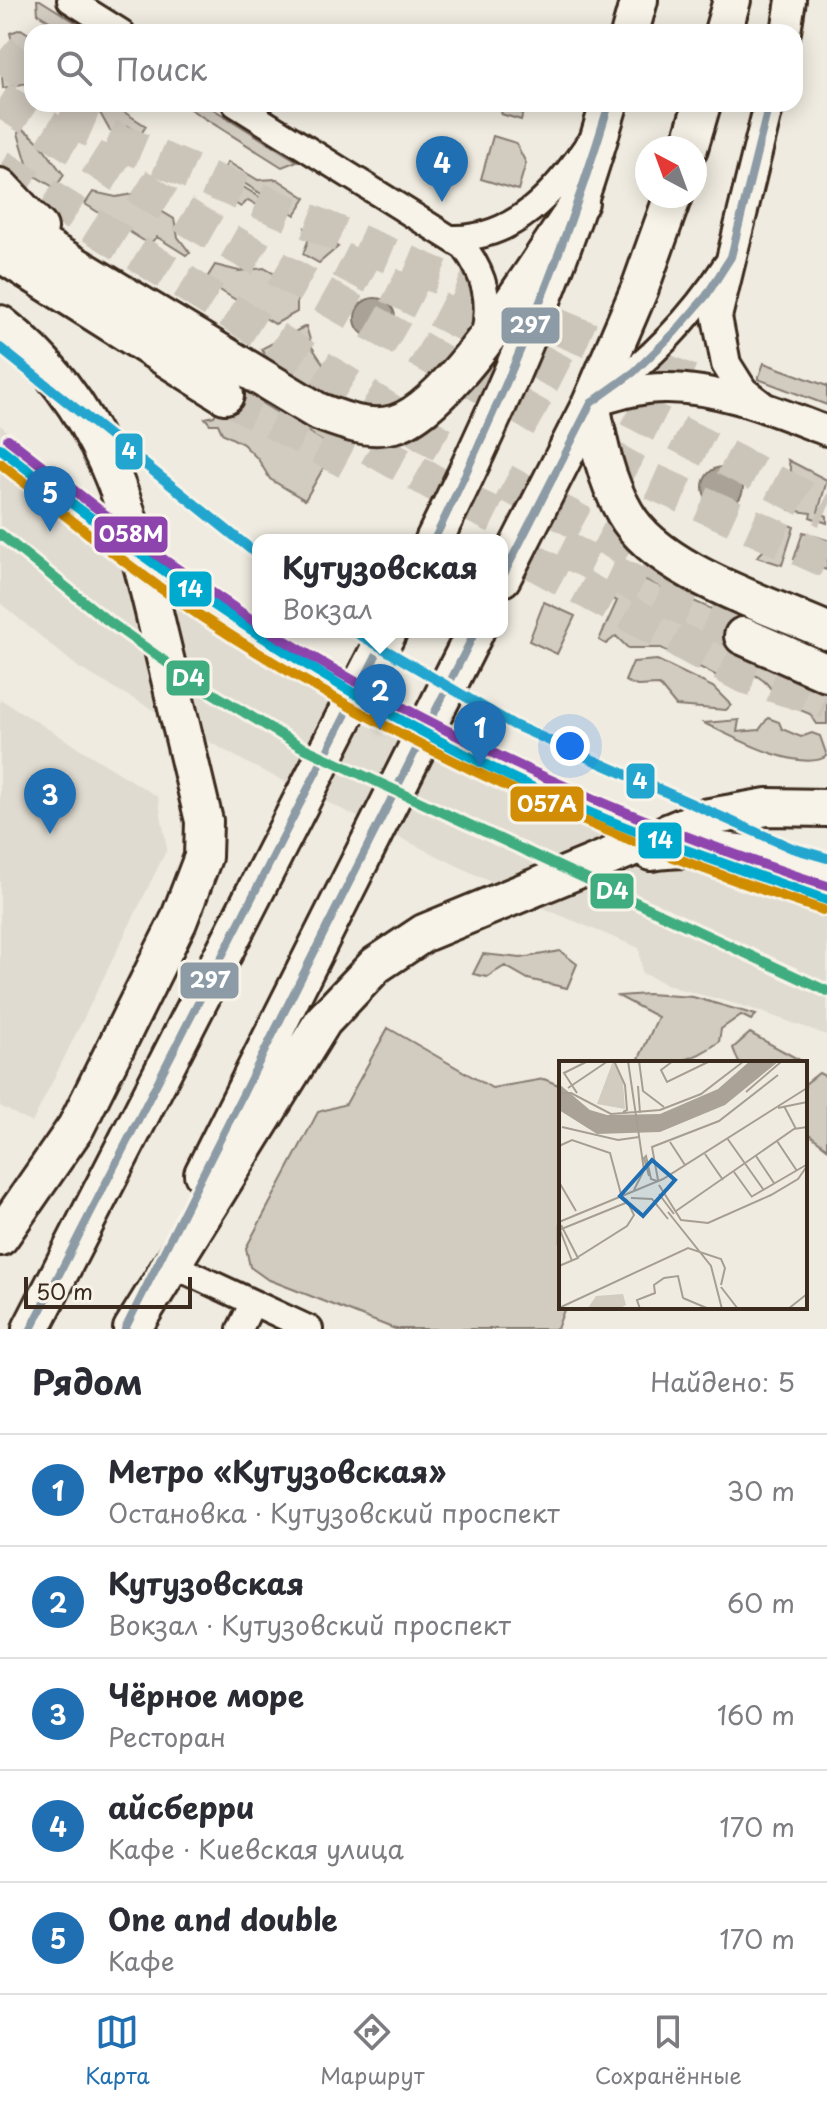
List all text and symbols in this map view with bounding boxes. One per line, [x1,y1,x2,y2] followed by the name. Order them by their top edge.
[24,24,803,112] search box
[52,46,96,90] icon: search
[116,46,207,91] text: Поиск
[416,136,468,202] pin: 4
[635,136,707,208] north arrow
[500,306,561,345] line badge: 297
[509,307,551,340] text: 297
[114,432,144,471] line badge: 4
[122,433,137,466] text: 4
[24,466,76,532] pin: 5
[93,515,169,554] line badge: 058М
[99,516,163,549] text: 058М
[252,534,508,638] popup
[282,544,478,589] text: Кутузовская
[168,570,213,608] line badge: 14
[177,571,203,604] text: 14
[282,589,373,628] text: Вокзал
[165,659,211,697] line badge: D4
[172,660,204,693] text: D4
[354,664,406,730] pin: 2
[454,701,506,767] pin: 1
[550,726,590,766] your location
[625,762,656,800] line badge: 4
[633,763,648,796] text: 4
[24,768,76,834] pin: 3
[509,785,585,823] line badge: 057А
[517,786,577,819] text: 057А
[637,821,683,860] line badge: 14
[647,822,673,855] text: 14
[589,872,635,910] line badge: D4
[596,873,628,906] text: D4
[179,961,240,1000] line badge: 297
[189,962,231,995] text: 297
[559,1061,807,1309] inset map
[24,1273,192,1309] scale bar
[36,1274,93,1307] text: 50 m
[32,1355,143,1407] text: Рядом
[650,1362,795,1401] text: Найдено: 5
[108,1448,446,1493] text: Метро «Кутузовская»
[52,1471,64,1510] text: 1
[727,1471,795,1510] text: 30 m
[108,1493,560,1532] text: Остановка · Кутузовский проспект
[108,1560,304,1605] text: Кутузовская
[49,1583,67,1622] text: 2
[727,1583,795,1622] text: 60 m
[108,1605,511,1644] text: Вокзал · Кутузовский проспект
[108,1672,304,1717] text: Чёрное море
[49,1695,67,1734] text: 3
[717,1695,795,1734] text: 160 m
[108,1717,226,1756] text: Ресторан
[108,1784,255,1829] text: айсберри
[49,1807,67,1846] text: 4
[720,1807,795,1846] text: 170 m
[108,1829,404,1868] text: Кафе · Киевская улица
[108,1896,338,1941] text: One and double
[50,1919,66,1958] text: 5
[720,1919,795,1958] text: 170 m
[108,1941,175,1980] text: Кафе
[85,2010,150,2091] tab: Карта
[320,2010,424,2091] tab: Маршрут
[595,2010,742,2091] tab: Сохранённые

